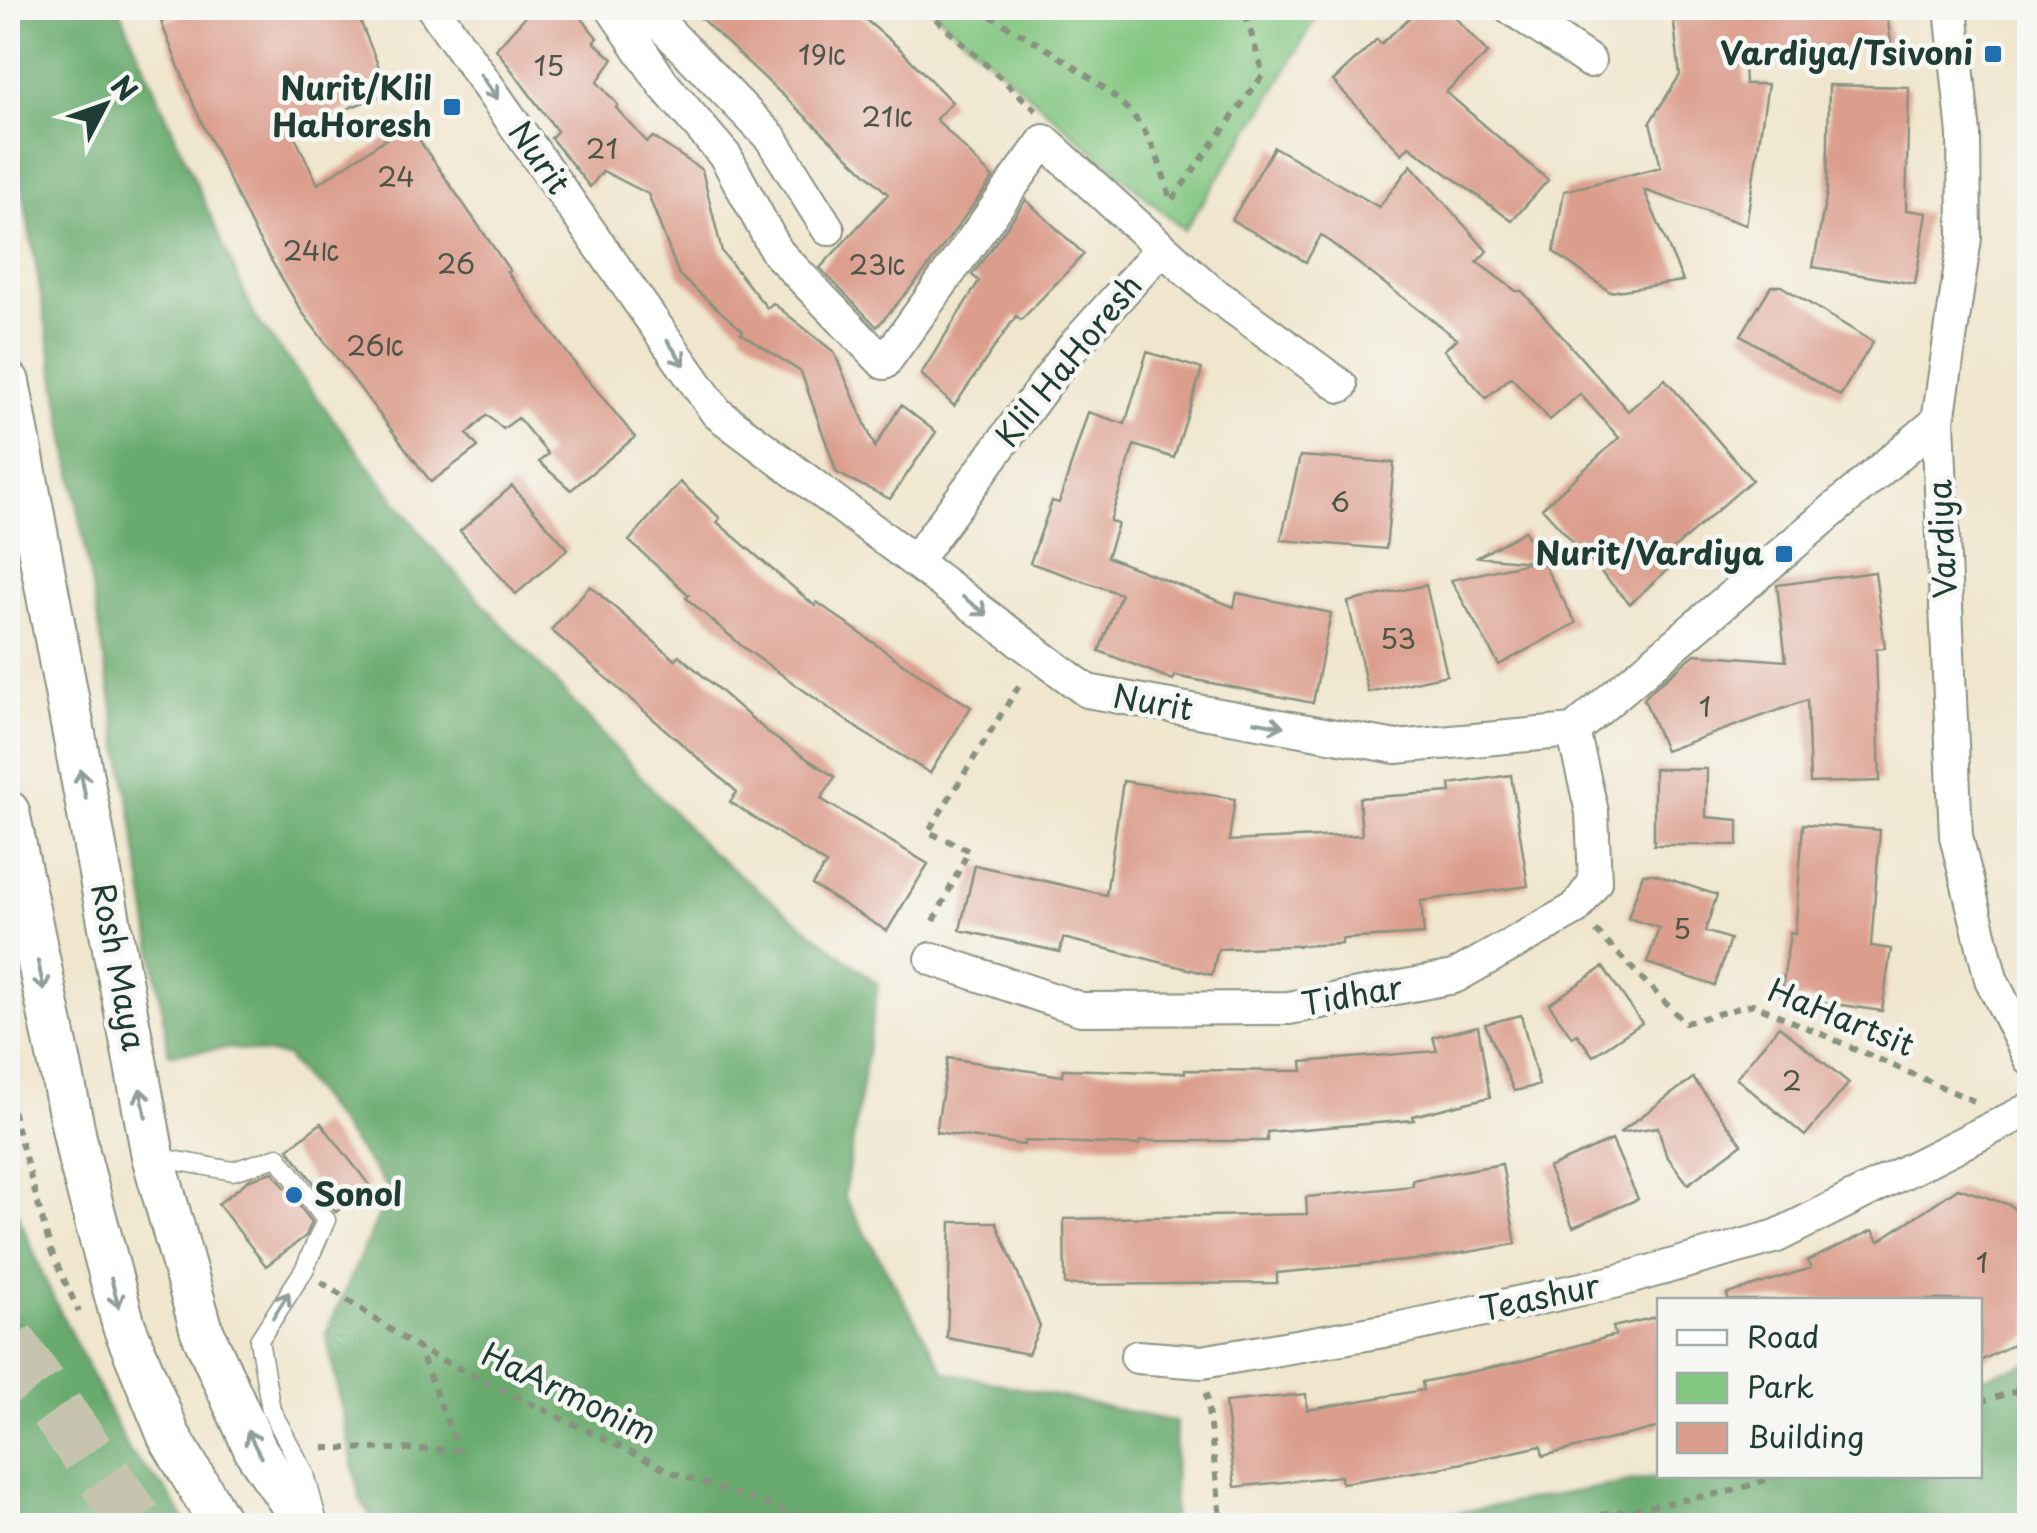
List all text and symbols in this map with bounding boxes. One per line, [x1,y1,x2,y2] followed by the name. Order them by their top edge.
[1720,28,1973,76] place label: Vardiya/Tsivoni
[798,32,846,75] house number: 19א
[534,43,564,86] house number: 15
[1982,43,2004,65] marker: Vardiya/Tsivoni
[55,55,155,155] north arrow
[272,63,432,148] place label: Nurit/Klil HaHoresh
[101,65,149,110] text: N
[478,73,499,101] one-way arrow
[861,94,913,137] house number: 21א
[441,96,463,118] marker: Nurit/Klil HaHoresh
[498,110,583,204] street label: Nurit
[586,126,618,169] house number: 21
[377,154,415,197] house number: 24
[283,228,339,271] house number: 24א
[437,241,475,284] house number: 26
[849,242,906,285] house number: 23א
[983,263,1152,457] street label: Klil HaHoresh
[346,323,404,366] house number: 26א
[665,339,686,367] one-way arrow
[1330,479,1350,522] house number: 6
[1914,479,1968,600] street label: Vardiya
[1535,528,1764,576] place label: Nurit/Vardiya
[1773,543,1795,565] marker: Nurit/Vardiya
[961,596,988,617] one-way arrow
[1380,616,1416,659] house number: 53
[1110,670,1197,732] street label: Nurit
[1699,684,1711,727] house number: 1
[1252,715,1285,734] one-way arrow
[73,768,92,800] one-way arrow
[80,879,160,1054] street label: Rosh Maya
[1673,906,1691,949] house number: 5
[33,960,52,992] one-way arrow
[1297,961,1406,1026] street label: Tidhar
[1761,965,1922,1067] street label: HaHartsit
[1782,1058,1802,1101] house number: 2
[133,1087,152,1120] one-way arrow
[314,1169,402,1217] place label: Sonol
[283,1184,305,1206] marker: Sonol
[1976,1240,1988,1283] house number: 1
[1475,1260,1604,1332] street label: Teashur
[106,1277,125,1308] one-way arrow
[271,1292,291,1320] one-way arrow
[1657,1298,1982,1478] legend
[1747,1313,1820,1358] text: Road
[474,1329,665,1455] street label: HaArmonim
[1747,1363,1814,1408] text: Park
[1747,1413,1864,1458] text: Building
[244,1429,263,1459] one-way arrow

